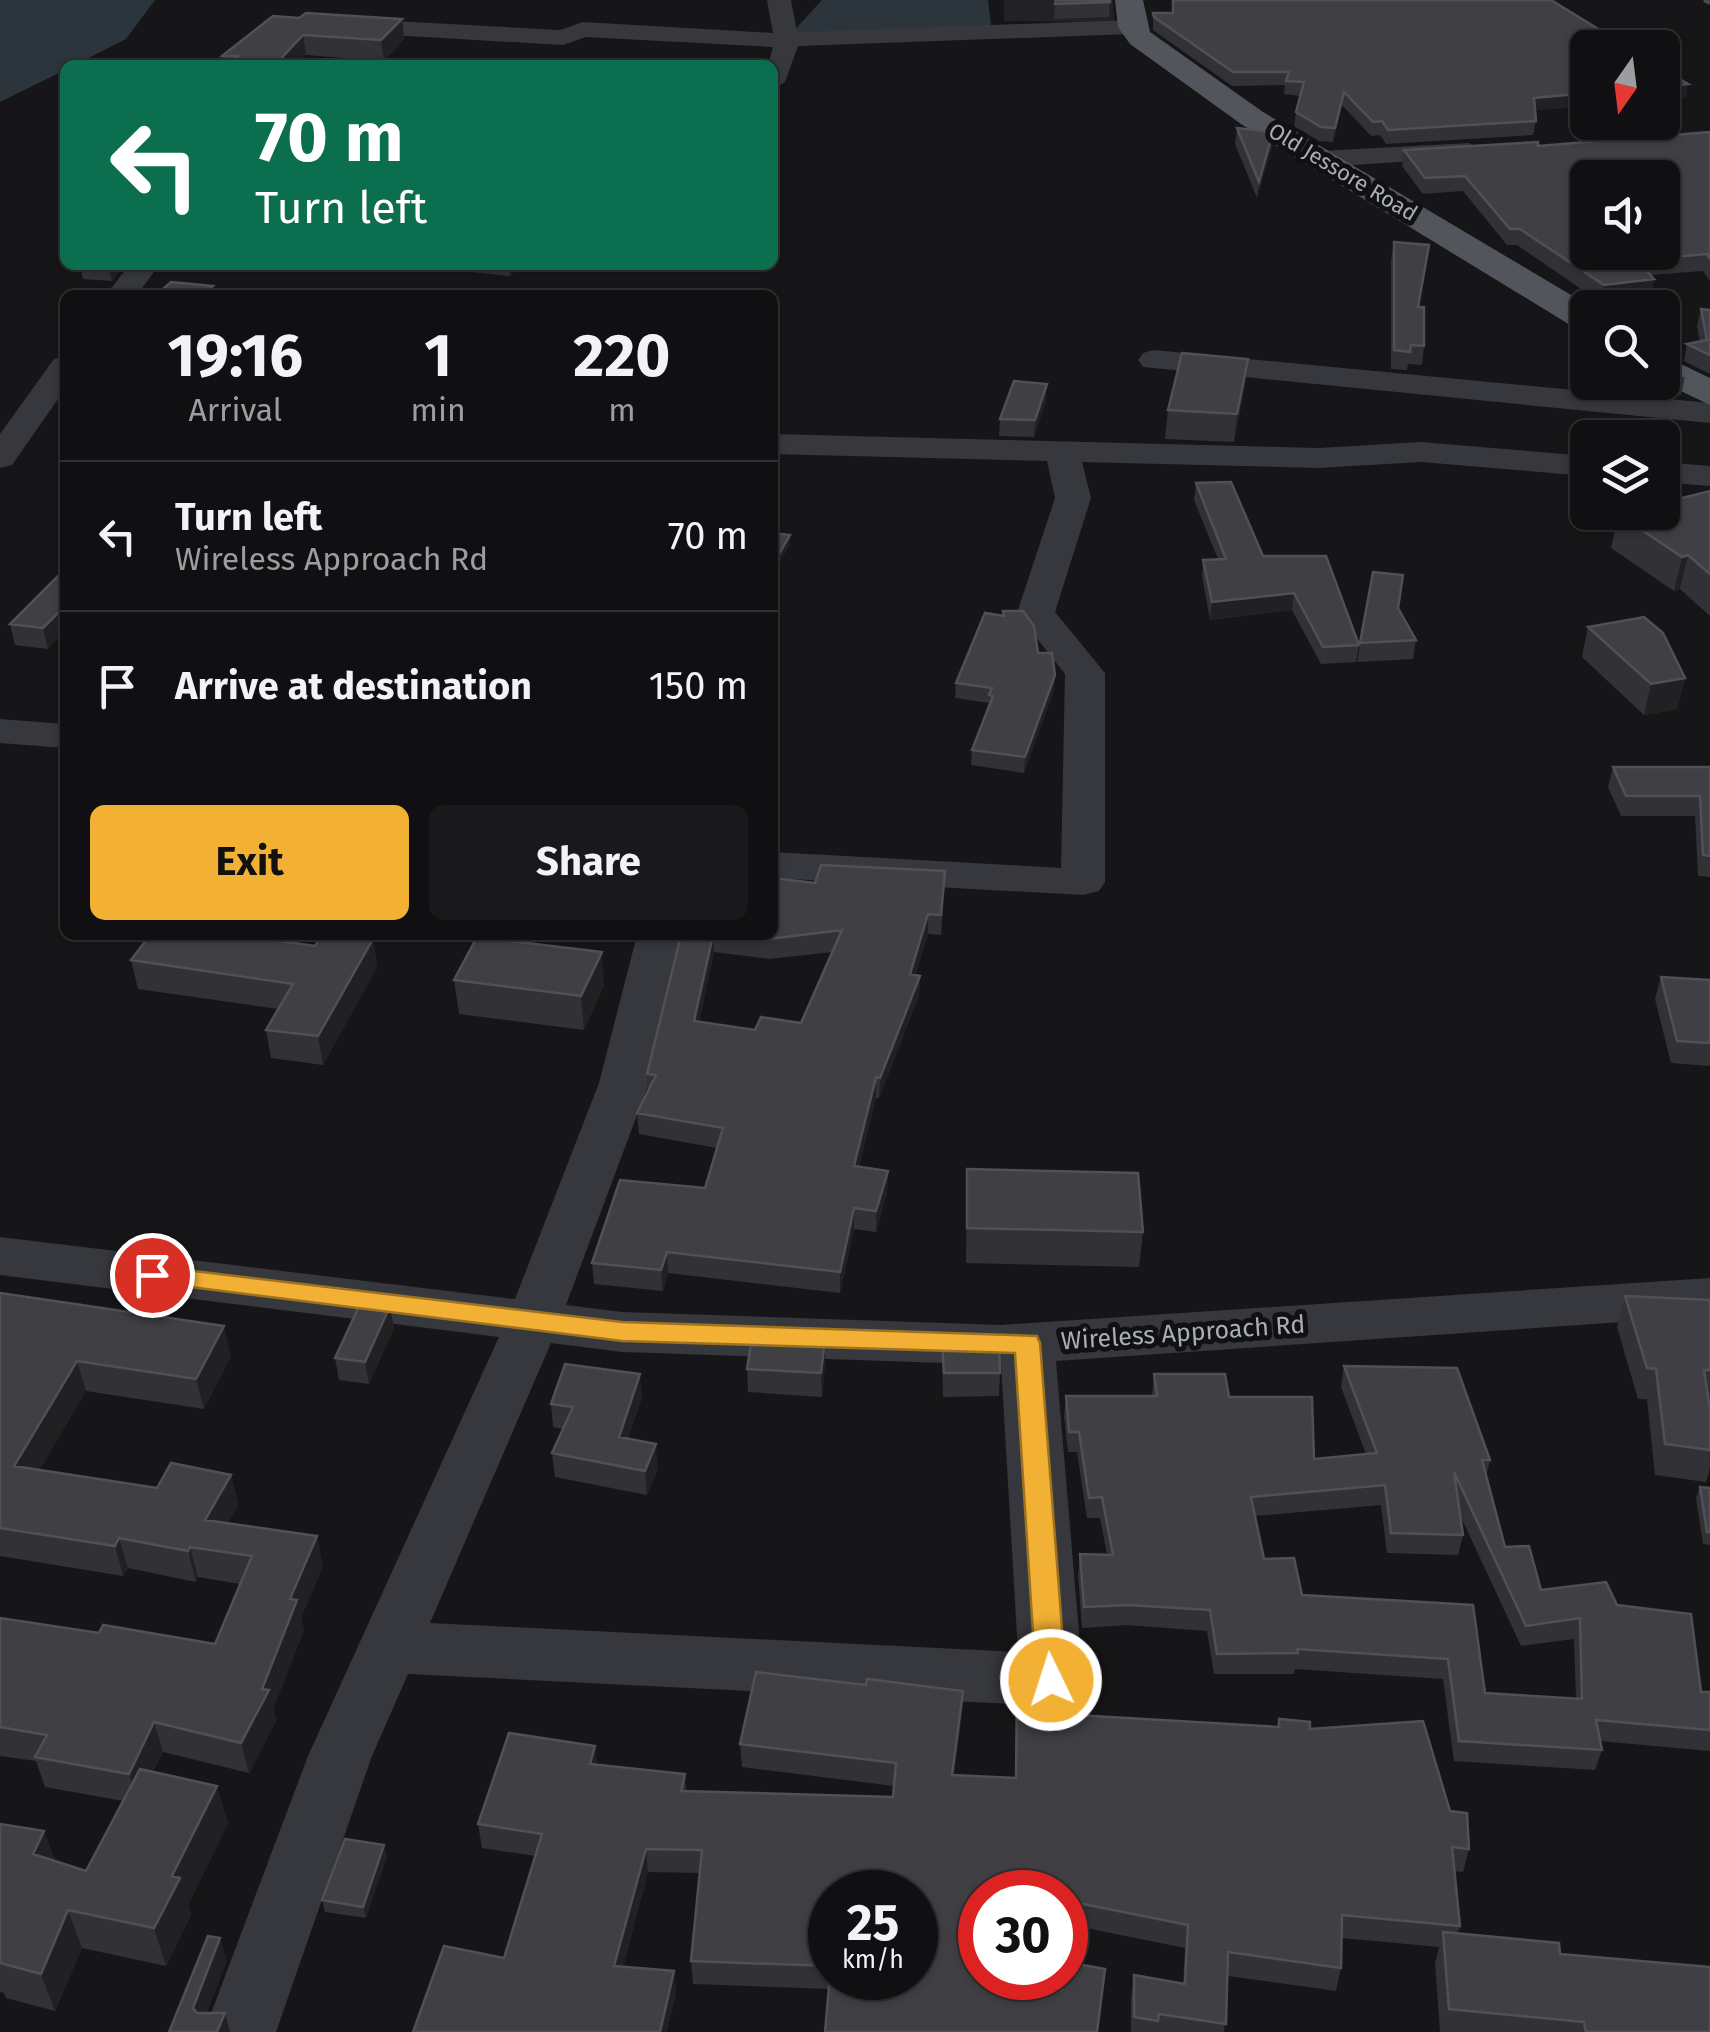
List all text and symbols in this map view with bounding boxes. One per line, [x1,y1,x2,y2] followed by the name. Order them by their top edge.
[1570,30,1680,140] north arrow
[1570,30,1680,530] map controls
[255,96,404,180] text: 70 m
[90,100,220,230] icon: left
[1264,117,1422,227] street label: Old Jessore Road
[1570,160,1680,270] button: sound
[255,181,427,235] text: Turn left
[1570,290,1680,400] button: search
[168,320,303,392] text: 19:16
[424,320,452,392] text: 1
[573,320,670,392] text: 220
[188,391,282,429] text: Arrival
[411,391,466,429] text: min
[608,391,636,429] text: m
[1570,420,1680,530] button: layers
[175,494,322,540] text: Turn left
[90,509,145,564] icon: left
[668,513,748,559] text: 70 m
[175,540,488,578] text: Wireless Approach Rd
[90,659,145,714] icon: arrive
[175,663,532,709] text: Arrive at destination
[649,663,748,709] text: 150 m
[90,805,409,920] button: Exit
[429,805,748,920] button: Share
[110,1233,195,1318] pin
[125,1248,180,1303] icon: arrive
[1060,1310,1306,1356] street label: Wireless Approach Rd
[999,1628,1103,1732] position arrow
[958,1870,1088,2000] speed limit sign: 30
[847,1893,899,1953] text: 25
[842,1945,904,1975] text: km/h

